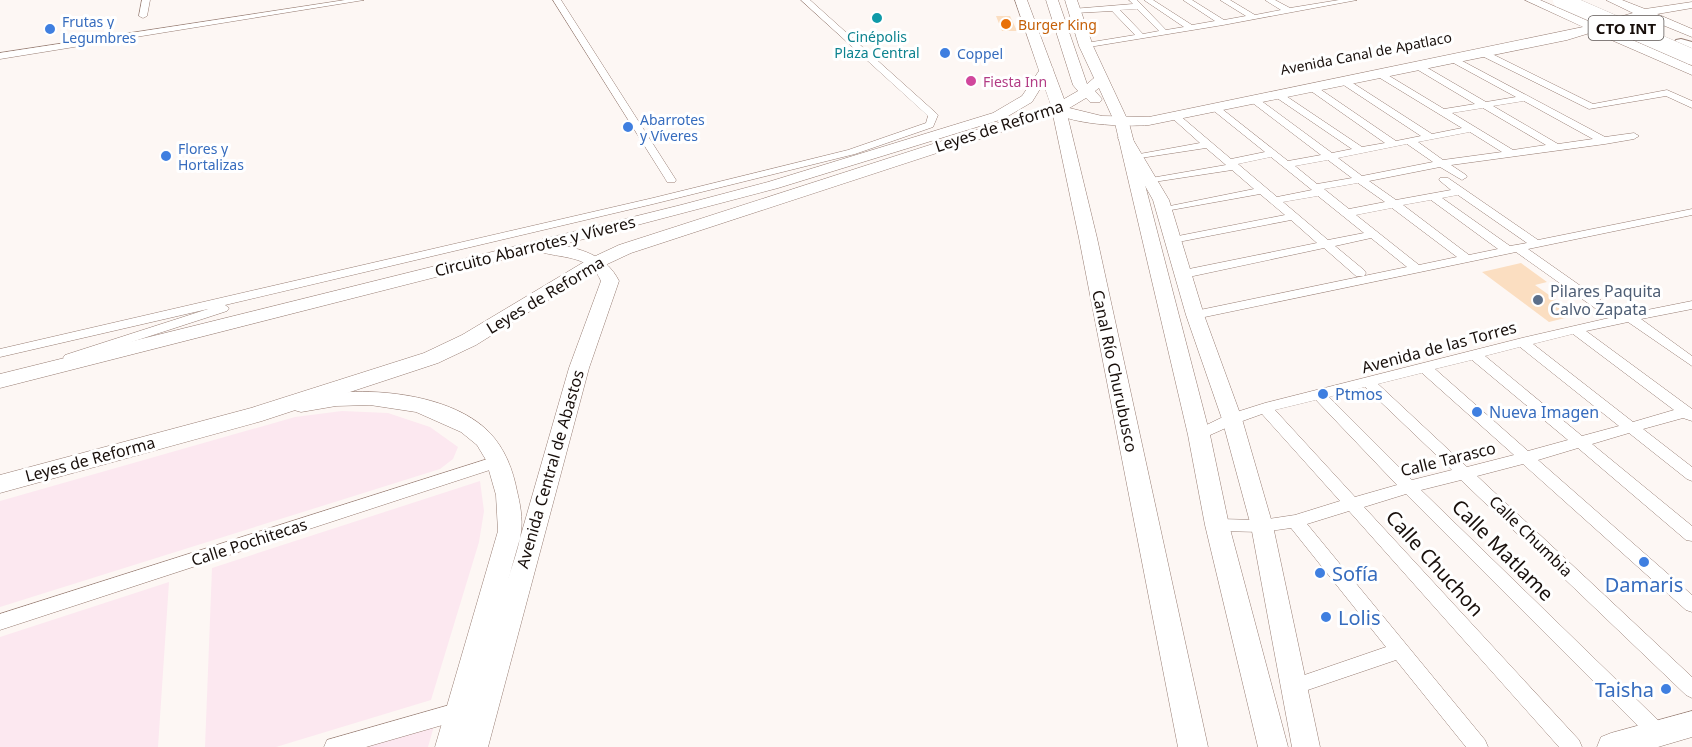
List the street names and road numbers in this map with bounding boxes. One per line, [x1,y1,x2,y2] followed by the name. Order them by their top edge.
[1588,16,1664,40] road number: CTO INT
[1279,27,1453,79] street label: Avenida Canal de Apatlaco
[932,95,1066,157] street label: Leyes de Reforma
[432,210,638,282] street label: Circuito Abarrotes y Víveres
[482,251,608,339] street label: Leyes de Reforma
[1087,288,1143,454] street label: Canal Río Churubusco
[1359,316,1519,378] street label: Avenida de las Torres
[511,367,589,571] street label: Avenida Central de Abastos
[23,431,157,487] street label: Leyes de Reforma
[1398,437,1498,481] street label: Calle Tarasco
[1484,490,1578,582] street label: Calle Chumbia
[1446,493,1560,607] street label: Calle Matlame
[1380,504,1490,622] street label: Calle Chuchon
[188,513,310,571] street label: Calle Pochitecas

